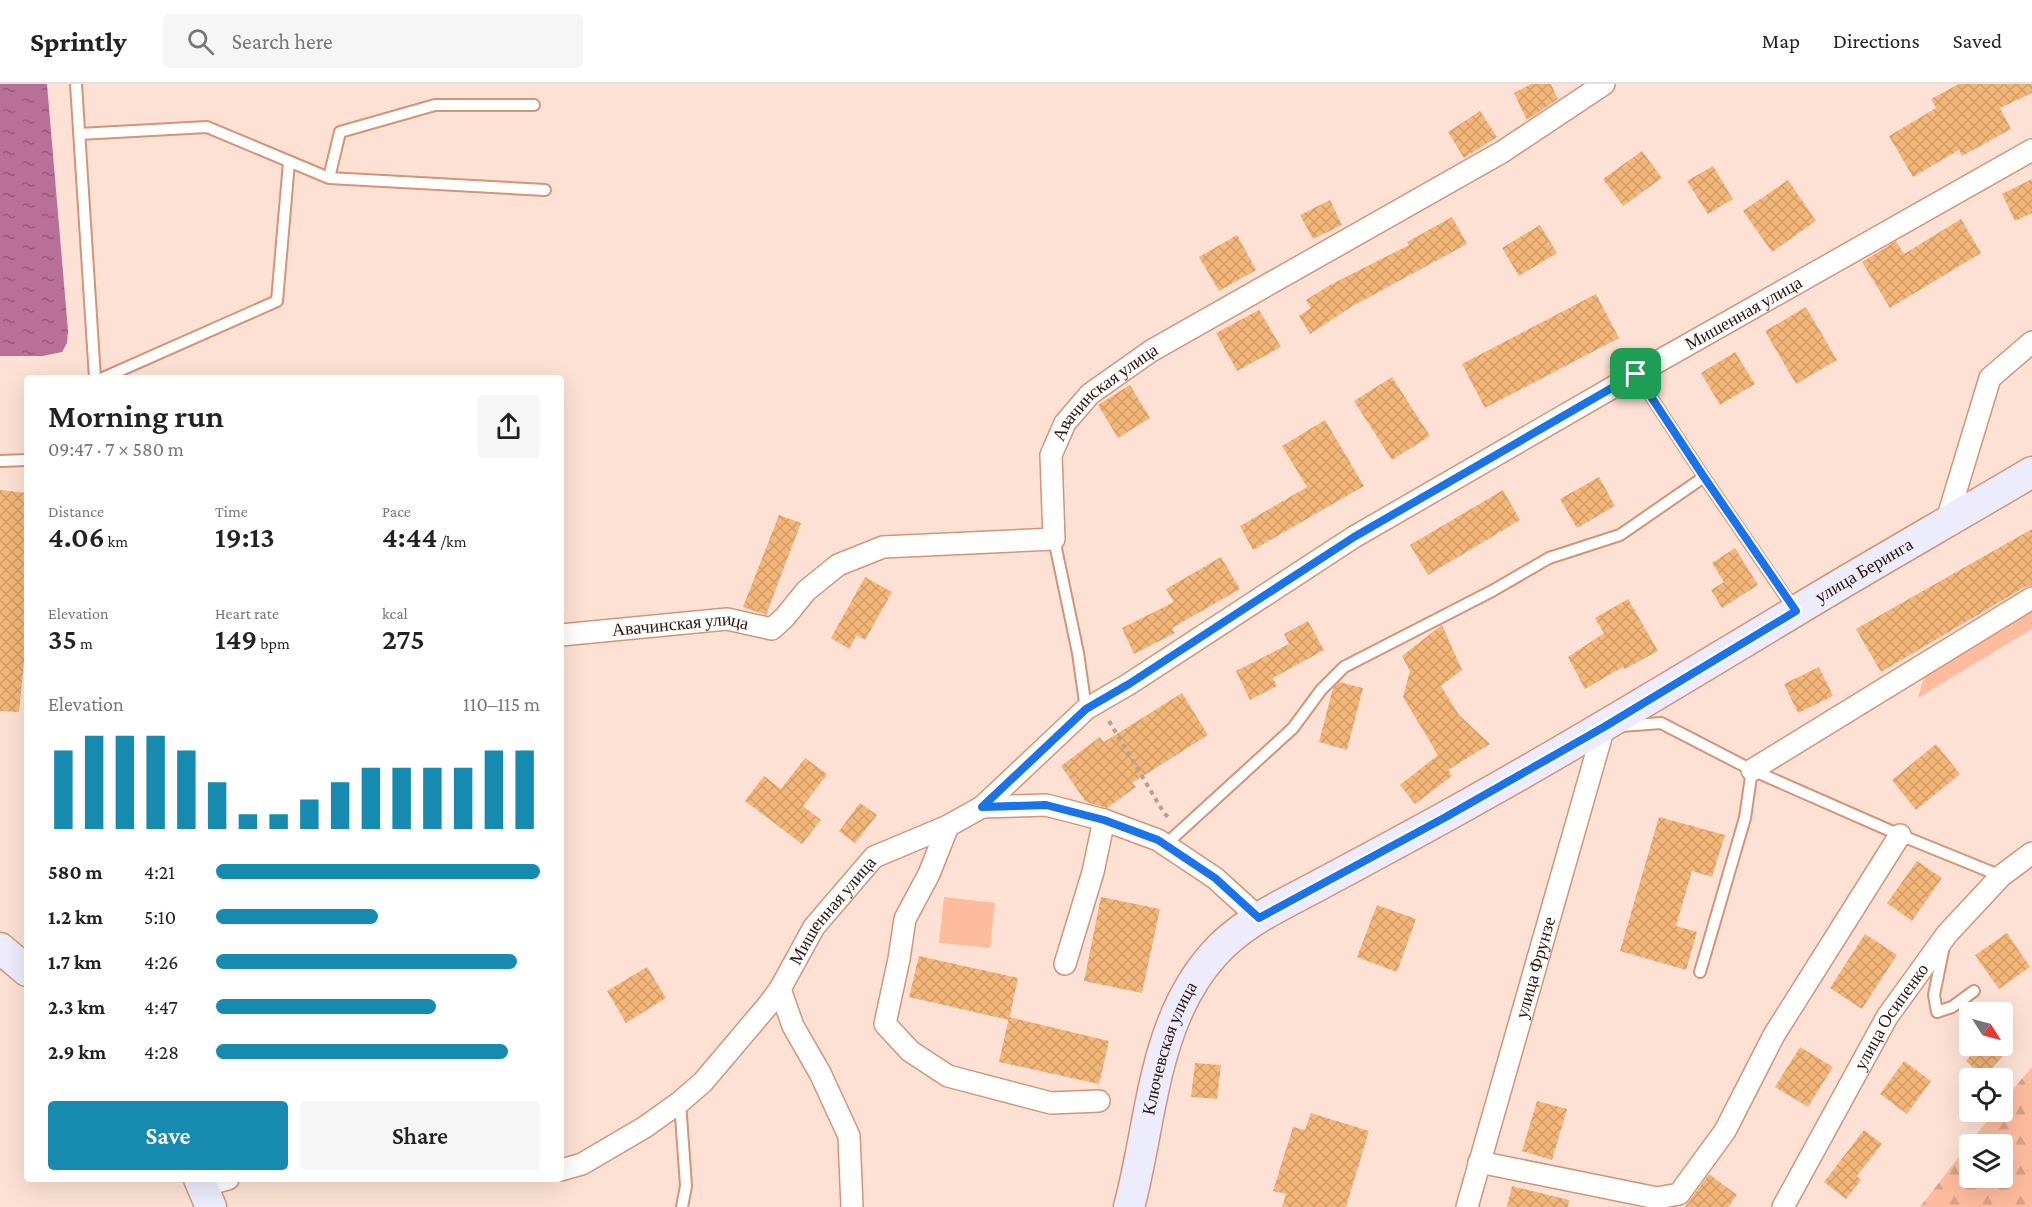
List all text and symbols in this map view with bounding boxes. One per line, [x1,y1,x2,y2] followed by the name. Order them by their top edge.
[163,14,583,68] search box
[184,25,217,58] icon: search
[30,26,127,57] text: Sprintly
[232,29,333,54] text: Search here
[1762,29,1800,53] text: Map
[1833,29,1920,53] text: Directions
[1953,29,2002,53] text: Saved
[1682,272,1806,354] street label: Мишенная улица
[1048,339,1161,444] street label: Авачинская улица
[1610,348,1661,399] pin
[1619,357,1652,390] icon: arrive
[477,395,540,458] button: share
[48,397,224,434] text: Morning run
[48,438,184,460] text: 09:47 · 7 × 580 m
[48,503,104,520] text: Distance
[215,503,248,520] text: Time
[382,503,411,520] text: Pace
[48,520,105,553] text: 4.06
[215,520,275,553] text: 19:13
[382,520,437,553] text: 4:44
[105,533,128,550] text: km
[437,533,467,550] text: /km
[1812,534,1916,607] street label: улица Беринга
[48,605,109,622] text: Elevation
[215,605,279,622] text: Heart rate
[382,605,408,622] text: kcal
[611,609,751,640] street label: Авачинская улица
[48,622,77,655] text: 35
[215,622,257,655] text: 149
[382,622,425,655] text: 275
[77,635,93,652] text: m
[257,635,290,652] text: bpm
[48,693,124,715] text: Elevation
[463,693,540,715] text: 110–115 m
[785,852,880,968] street label: Мишенная улица
[48,861,102,883] text: 580 m
[144,861,175,883] text: 4:21
[48,906,103,928] text: 1.2 km
[144,906,176,928] text: 5:10
[1511,915,1559,1021] street label: улица Фрунзе
[48,951,102,973] text: 1.7 km
[144,951,178,973] text: 4:26
[1850,960,1932,1073] street label: улица Осипенко
[1138,978,1201,1117] street label: Ключевская улица
[48,996,105,1018] text: 2.3 km
[144,996,178,1018] text: 4:47
[1959,1002,2013,1056] north arrow
[1959,1002,2013,1188] map controls
[48,1041,106,1063] text: 2.9 km
[144,1041,179,1063] text: 4:28
[1959,1068,2013,1122] button: locate
[48,1101,288,1170] button: Save
[300,1101,540,1170] button: Share
[1959,1134,2013,1188] button: layers

